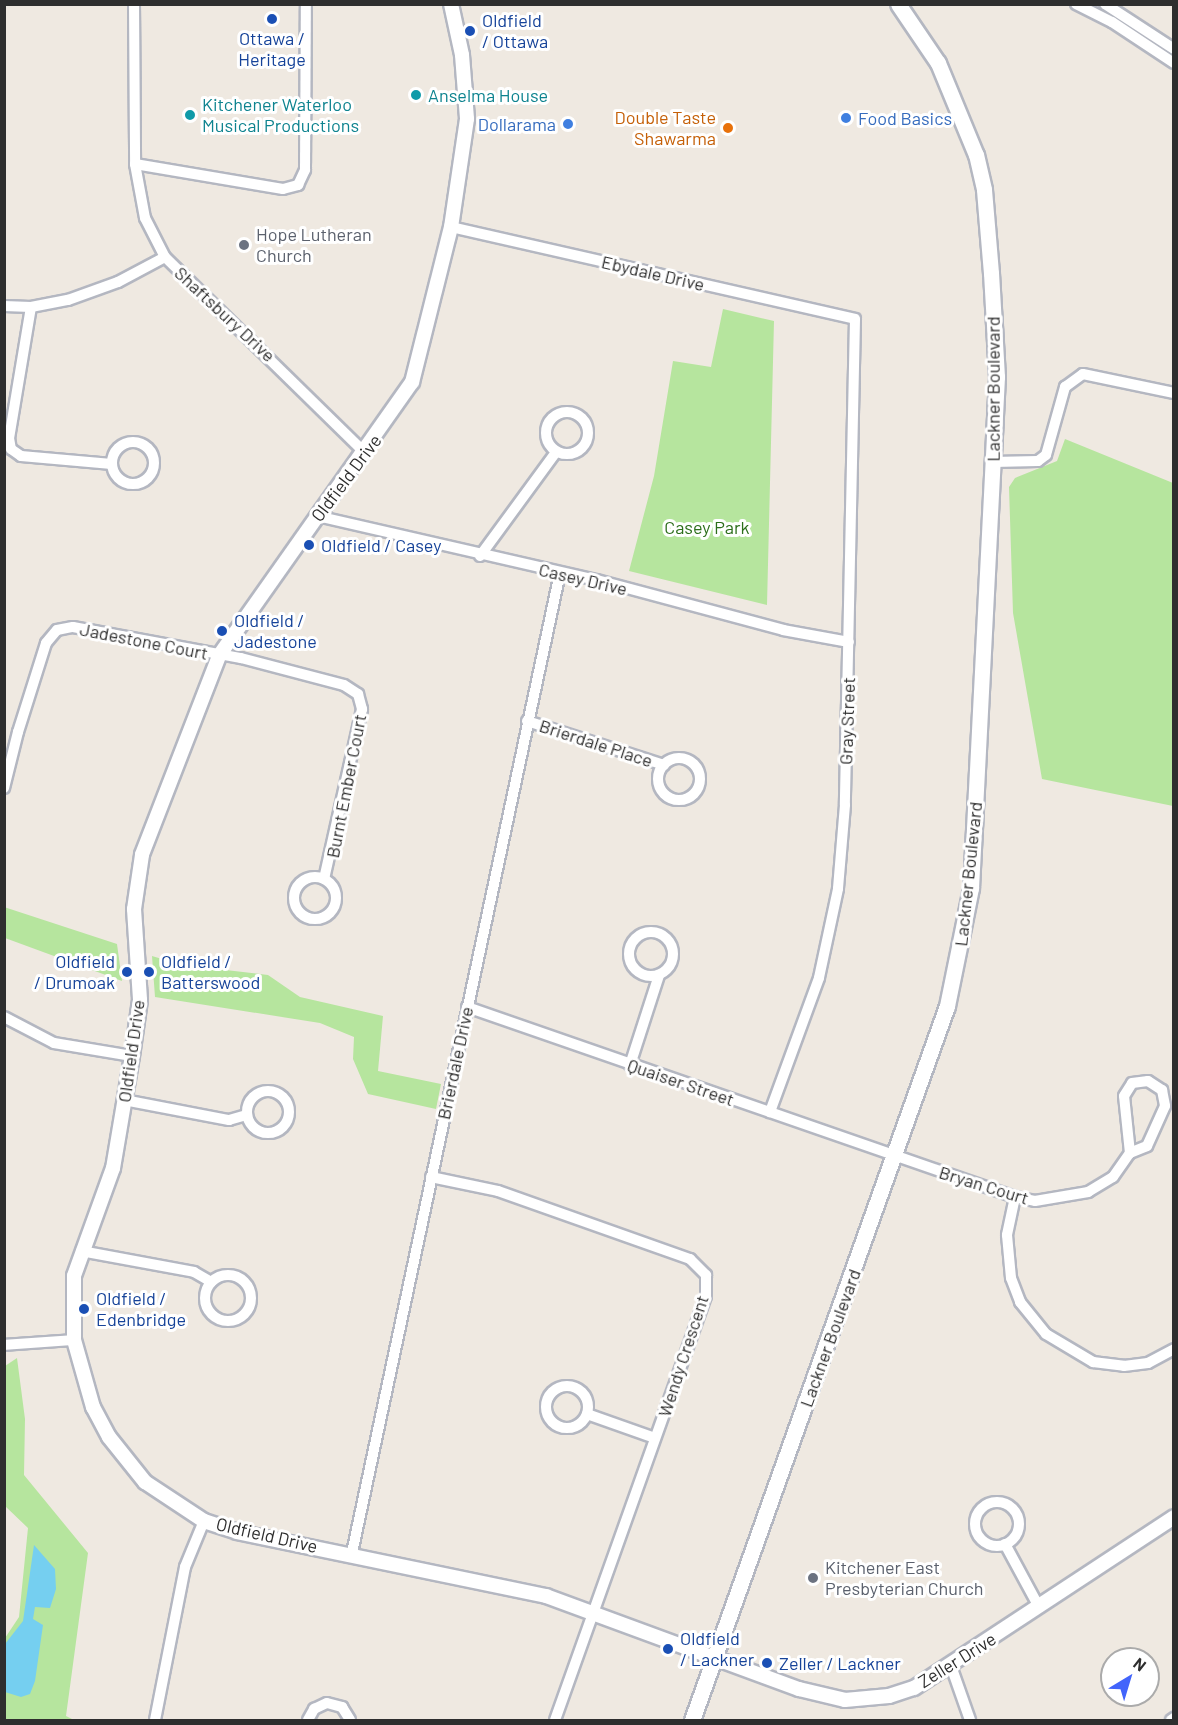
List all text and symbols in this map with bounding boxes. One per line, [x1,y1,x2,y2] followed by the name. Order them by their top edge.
[482,10,548,52] place label: Oldfield / Ottawa
[265,12,279,26] marker: Ottawa / Heritage
[463,24,477,38] marker: Oldfield / Ottawa
[238,28,306,70] place label: Ottawa / Heritage
[428,84,548,106] place label: Anselma House
[409,88,423,102] marker: Anselma House
[202,94,359,136] place label: Kitchener Waterloo Musical Productions
[615,107,716,150] place label: Double Taste Shawarma
[858,107,952,129] place label: Food Basics
[183,108,197,122] marker: Kitchener Waterloo Musical Productions
[839,111,853,125] marker: Food Basics
[478,113,556,135] place label: Dollarama
[561,117,575,131] marker: Dollarama
[721,121,735,135] marker: Double Taste Shawarma
[256,224,372,266] place label: Hope Lutheran Church
[237,238,251,252] marker: Hope Lutheran Church
[599,251,707,295] street label: Ebydale Drive
[170,262,280,366] street label: Shaftsbury Drive
[982,316,1004,462] street label: Lackner Boulevard
[306,430,386,526] street label: Oldfield Drive
[664,516,750,538] park label: Casey Park
[321,534,441,556] place label: Oldfield / Casey
[302,538,316,552] marker: Oldfield / Casey
[537,558,629,600] street label: Casey Drive
[234,610,317,652] place label: Oldfield / Jadestone
[78,618,210,664] street label: Jadestone Court
[215,624,229,638] marker: Oldfield / Jadestone
[835,677,859,765] street label: Gray Street
[321,712,371,860] street label: Burnt Ember Court
[537,715,655,771] street label: Brierdale Place
[950,801,986,947] street label: Lackner Boulevard
[34,951,115,994] place label: Oldfield / Drumoak
[161,951,260,994] place label: Oldfield / Batterswood
[120,965,134,979] marker: Oldfield / Drumoak
[142,965,156,979] marker: Oldfield / Batterswood
[113,998,149,1104] street label: Oldfield Drive
[432,1005,478,1121] street label: Brierdale Drive
[625,1054,737,1110] street label: Quaiser Street
[937,1161,1031,1209] street label: Bryan Court
[795,1266,865,1410] street label: Lackner Boulevard
[96,1288,186,1330] place label: Oldfield / Edenbridge
[653,1293,713,1419] street label: Wendy Crescent
[77,1302,91,1316] marker: Oldfield / Edenbridge
[214,1513,320,1557] street label: Oldfield Drive
[825,1557,983,1600] place label: Kitchener East Presbyterian Church
[806,1571,820,1585] marker: Kitchener East Presbyterian Church
[680,1628,754,1670] place label: Oldfield / Lackner
[914,1628,1000,1692] street label: Zeller Drive
[661,1642,675,1656] marker: Oldfield / Lackner
[1100,1647,1160,1707] north arrow
[779,1652,901,1674] place label: Zeller / Lackner
[1130,1653,1150,1675] text: N
[760,1656,774,1670] marker: Zeller / Lackner

